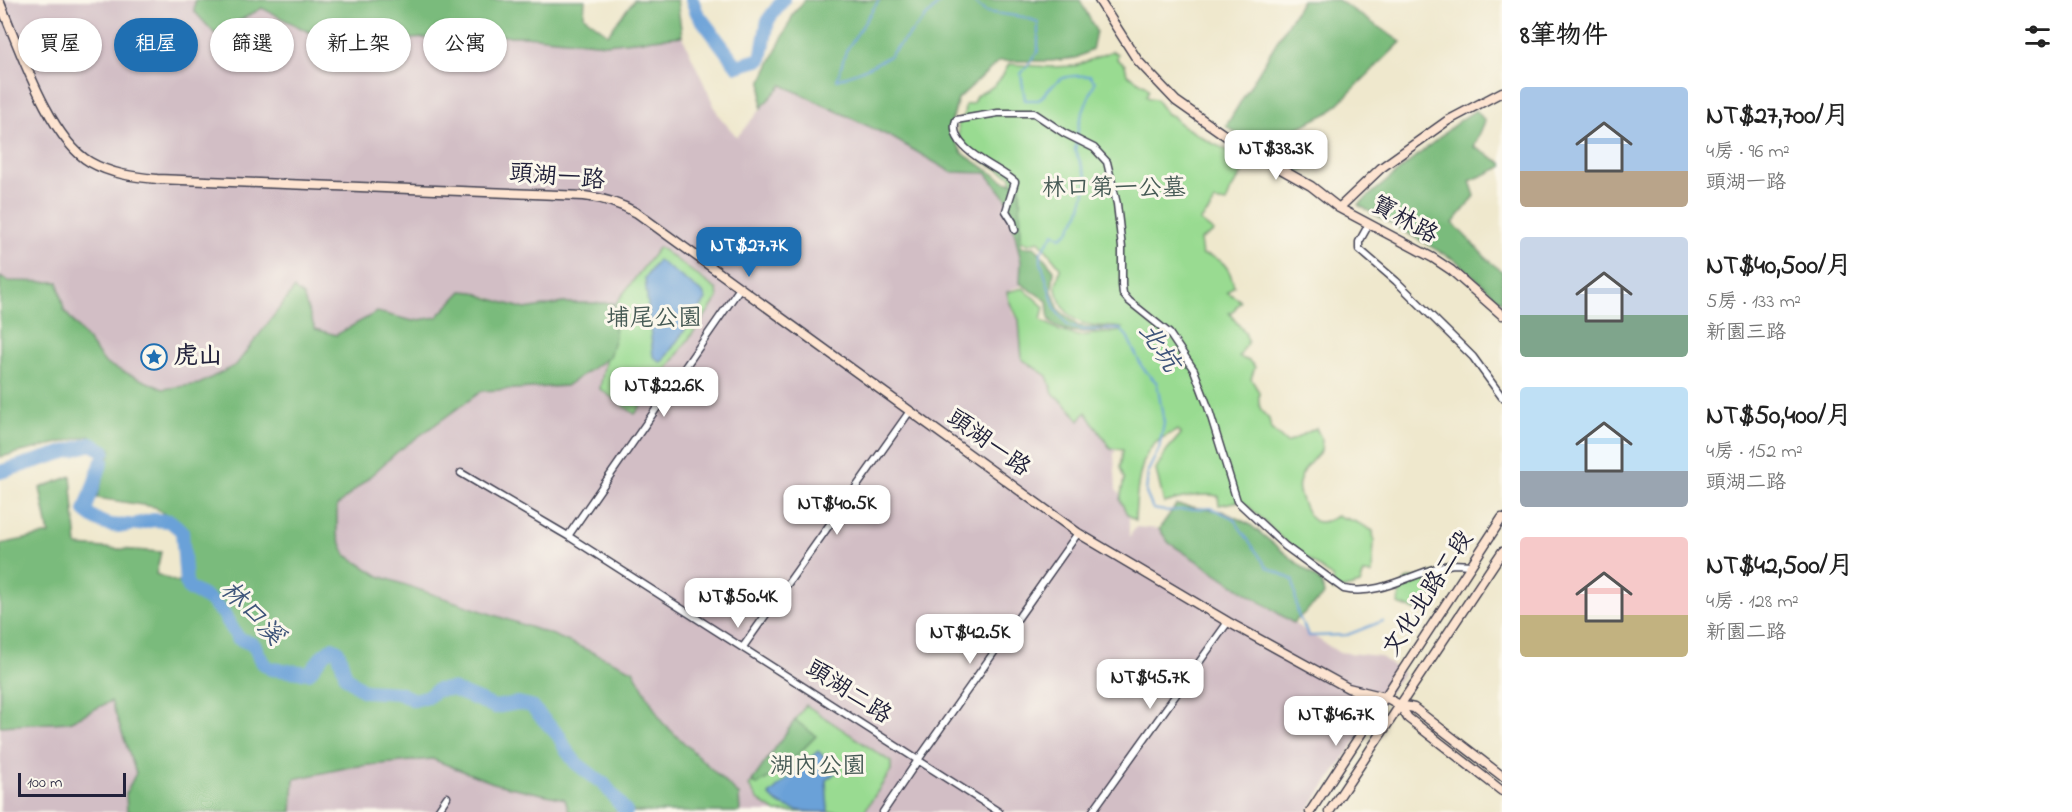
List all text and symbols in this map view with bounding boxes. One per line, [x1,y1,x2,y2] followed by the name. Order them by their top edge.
[18,18,102,72] chip: 買屋
[114,18,198,72] chip: 租屋
[210,18,294,72] chip: 篩選
[306,18,411,72] chip: 新上架
[423,18,507,72] chip: 公寓
[1520,18,1608,56] text: 8筆物件
[2021,20,2054,53] icon: filters
[1706,98,1850,136] text: NT$27,700/月
[1568,111,1640,183] icon: home
[1214,130,1338,181] pin: NT$38.3K
[1239,135,1313,164] text: NT$38.3K
[1706,138,1790,167] text: 4房 · 96 m²
[508,156,606,200] street label: 頭湖一路
[1706,169,1786,198] text: 頭湖一路
[1042,172,1186,207] park label: 林口第一公墓
[1364,188,1444,254] street label: 寶林路
[687,227,811,278] pin: NT$27.7K
[710,232,788,261] text: NT$27.7K
[1706,248,1852,286] text: NT$40,500/月
[1568,261,1640,333] icon: home
[1706,288,1801,317] text: 5房 · 133 m²
[606,302,702,337] park label: 埔尾公園
[1128,316,1190,383] water label: 北坑
[1706,319,1786,348] text: 新園三路
[174,340,222,375] place label: 虎山
[139,342,169,372] place icon: 虎山
[602,367,726,418] pin: NT$22.6K
[624,372,704,401] text: NT$22.6K
[1706,398,1852,436] text: NT$50,400/月
[939,402,1037,486] street label: 頭湖一路
[1568,411,1640,483] icon: home
[1706,438,1803,467] text: 4房 · 152 m²
[1706,469,1786,498] text: 頭湖二路
[775,485,899,536] pin: NT$40.5K
[797,490,877,519] text: NT$40.5K
[1375,524,1483,664] street label: 文化北路二段
[1706,548,1854,586] text: NT$42,500/月
[1568,561,1640,633] icon: home
[210,573,293,657] water label: 林口溪
[676,578,800,629] pin: NT$50.4K
[698,583,778,612] text: NT$50.4K
[1706,588,1799,617] text: 4房 · 128 m²
[908,614,1032,665] pin: NT$42.5K
[930,619,1010,648] text: NT$42.5K
[1706,619,1786,648] text: 新園二路
[798,652,898,734] street label: 頭湖二路
[1088,659,1212,710] pin: NT$45.7K
[1111,664,1189,693] text: NT$45.7K
[1274,696,1398,747] pin: NT$46.7K
[1298,701,1374,730] text: NT$46.7K
[770,750,866,785] park label: 湖內公園
[18,770,126,798] scale bar
[27,771,62,795] text: 100 m

